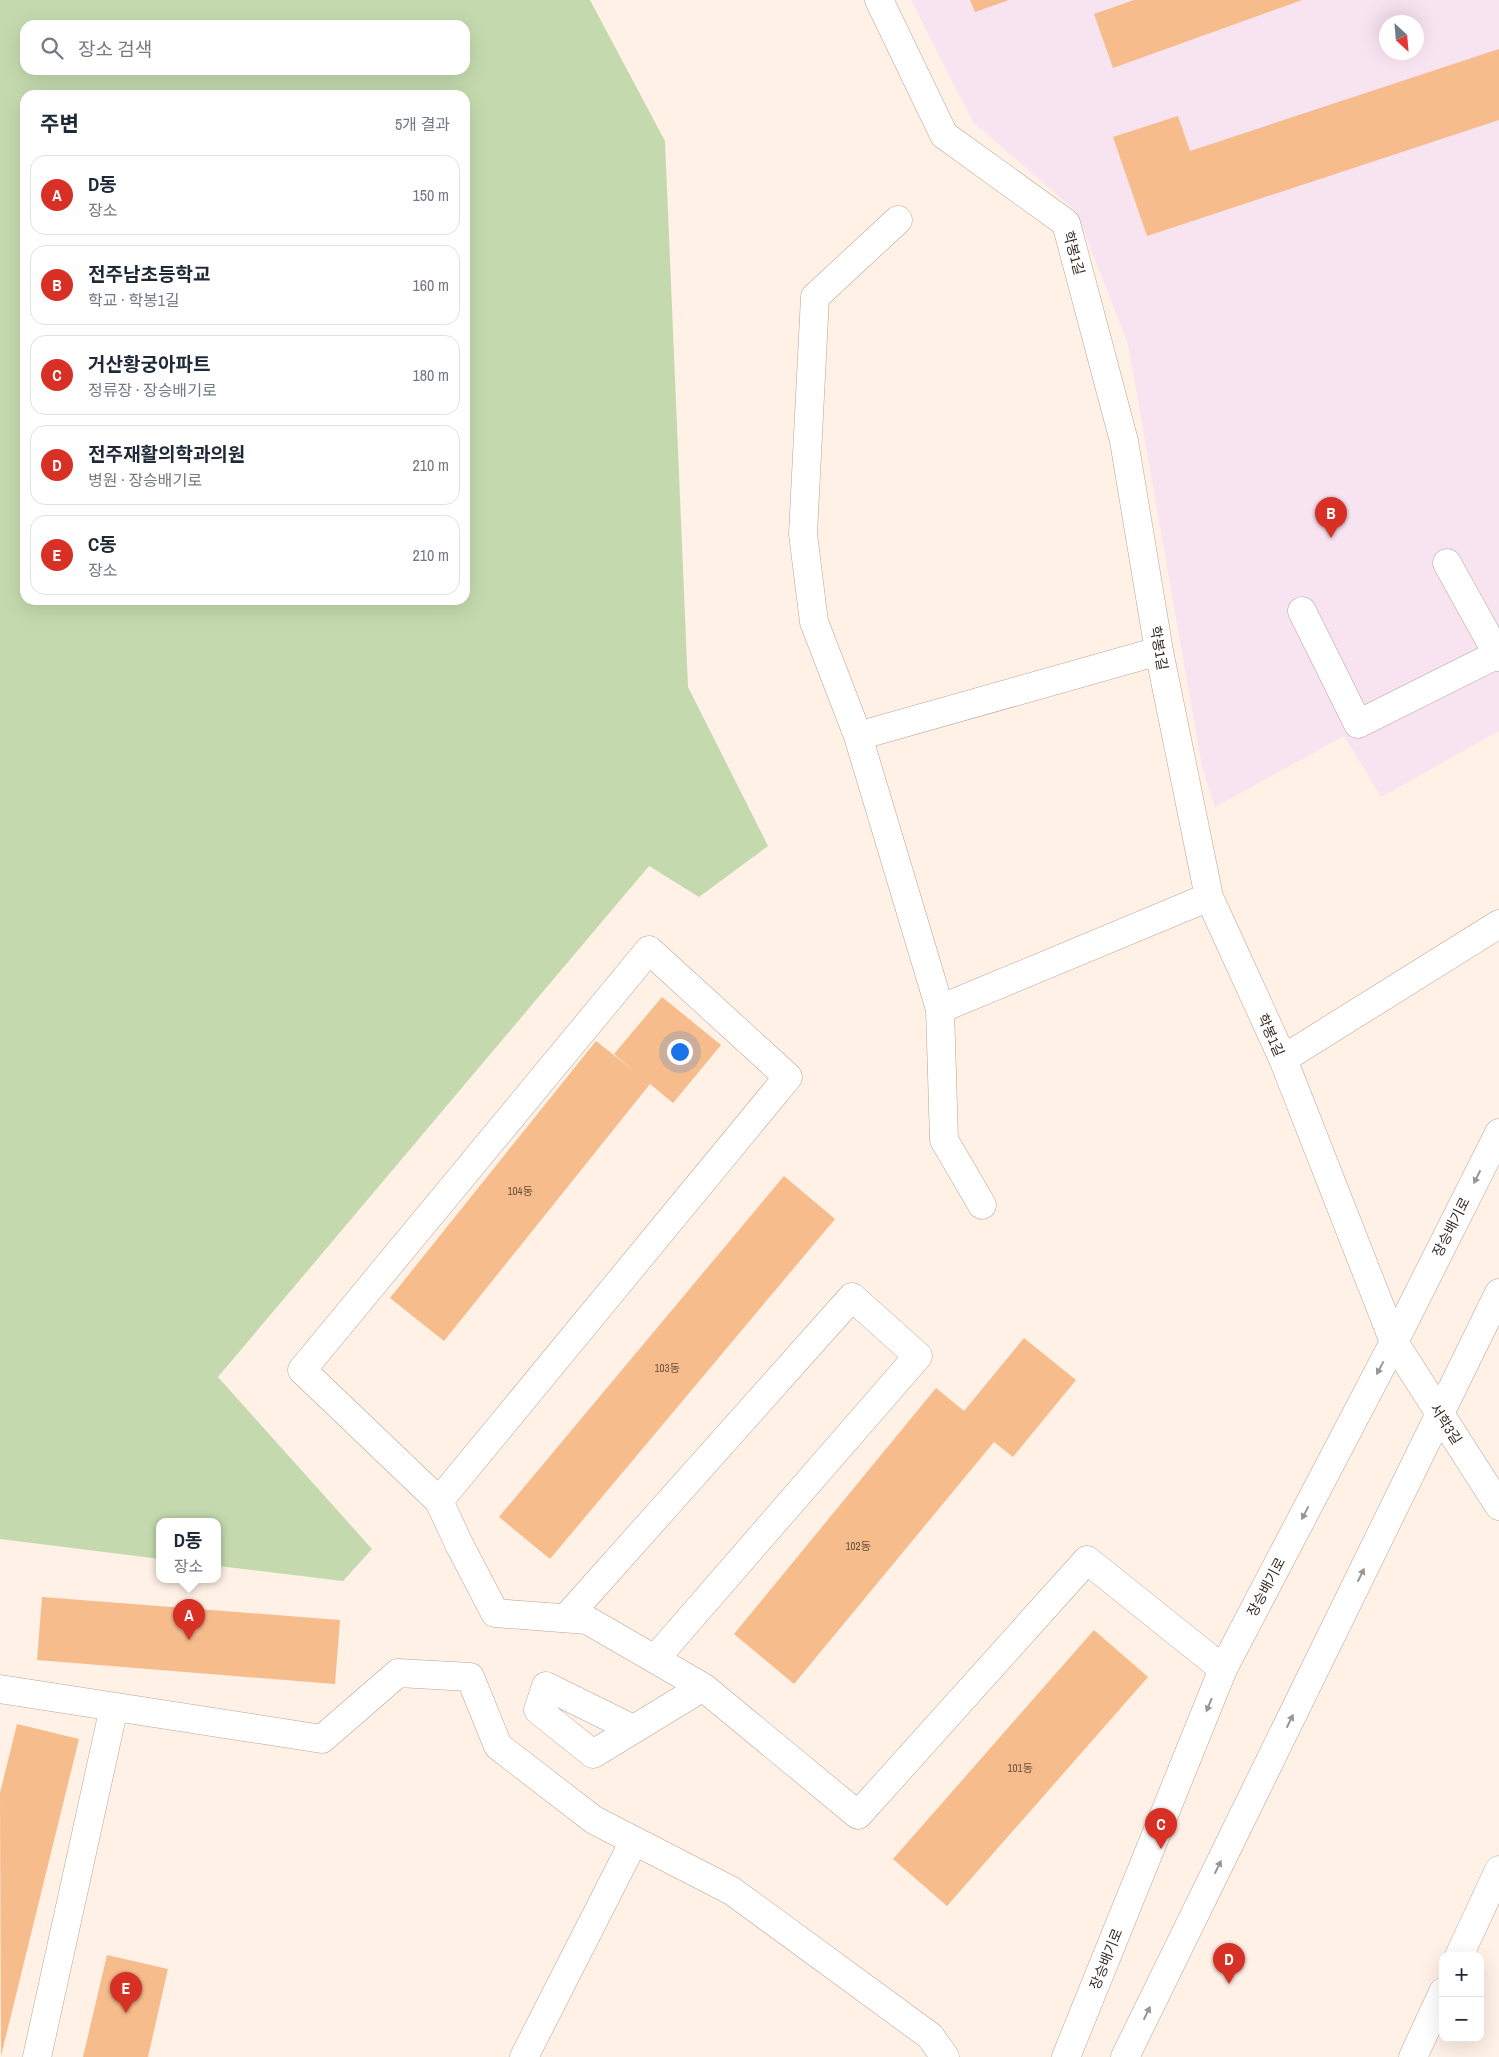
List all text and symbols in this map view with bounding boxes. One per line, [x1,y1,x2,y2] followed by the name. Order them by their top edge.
[1379,15,1424,60] north arrow
[20,20,470,75] search box
[38,34,66,62] icon: search
[78,36,152,62] text: 장소 검색
[40,109,79,138] text: 주변
[395,113,450,135] text: 5개 결과
[88,171,117,197] text: D동
[52,184,62,206] text: A
[413,184,449,206] text: 150 m
[88,199,117,221] text: 장소
[1059,229,1089,277] street label: 학봉1길
[88,261,210,287] text: 전주남초등학교
[52,274,62,296] text: B
[413,274,449,296] text: 160 m
[88,289,180,311] text: 학교 · 학봉1길
[88,351,210,377] text: 거산황궁아파트
[52,364,62,386] text: C
[413,364,449,386] text: 180 m
[88,379,217,401] text: 정류장 · 장승배기로
[88,441,245,467] text: 전주재활의학과의원
[52,454,62,476] text: D
[413,454,449,476] text: 210 m
[88,469,202,491] text: 병원 · 장승배기로
[1315,497,1347,538] pin: B
[88,531,117,557] text: C동
[53,544,61,566] text: E
[413,544,449,566] text: 210 m
[88,559,117,581] text: 장소
[1146,624,1172,672] street label: 학봉1길
[1254,1011,1288,1059] street label: 학봉1길
[667,1039,693,1065] your location
[1473,1170,1481,1184] one-way arrow
[507,1184,533,1198] house number: 104동
[1428,1194,1474,1260] street label: 장승배기로
[654,1361,680,1375] house number: 103동
[1376,1361,1384,1376] one-way arrow
[1426,1400,1466,1448] street label: 서학3길
[1301,1505,1309,1520] one-way arrow
[156,1518,221,1583] popup
[174,1527,203,1553] text: D동
[845,1539,871,1553] house number: 102동
[1243,1554,1289,1620] street label: 장승배기로
[174,1555,203,1577] text: 장소
[1357,1568,1365,1583] one-way arrow
[173,1599,205,1640] pin: A
[1205,1698,1213,1713] one-way arrow
[1286,1714,1294,1729] one-way arrow
[1007,1761,1033,1775] house number: 101동
[1145,1808,1177,1849] pin: C
[1214,1860,1222,1874] one-way arrow
[1086,1926,1126,1992] street label: 장승배기로
[1213,1943,1245,1984] pin: D
[1439,1952,1484,2042] map controls
[1439,1952,1484,1997] button: +
[110,1972,142,2013] pin: E
[1439,1997,1484,2042] button: −
[1143,2006,1151,2020] one-way arrow

